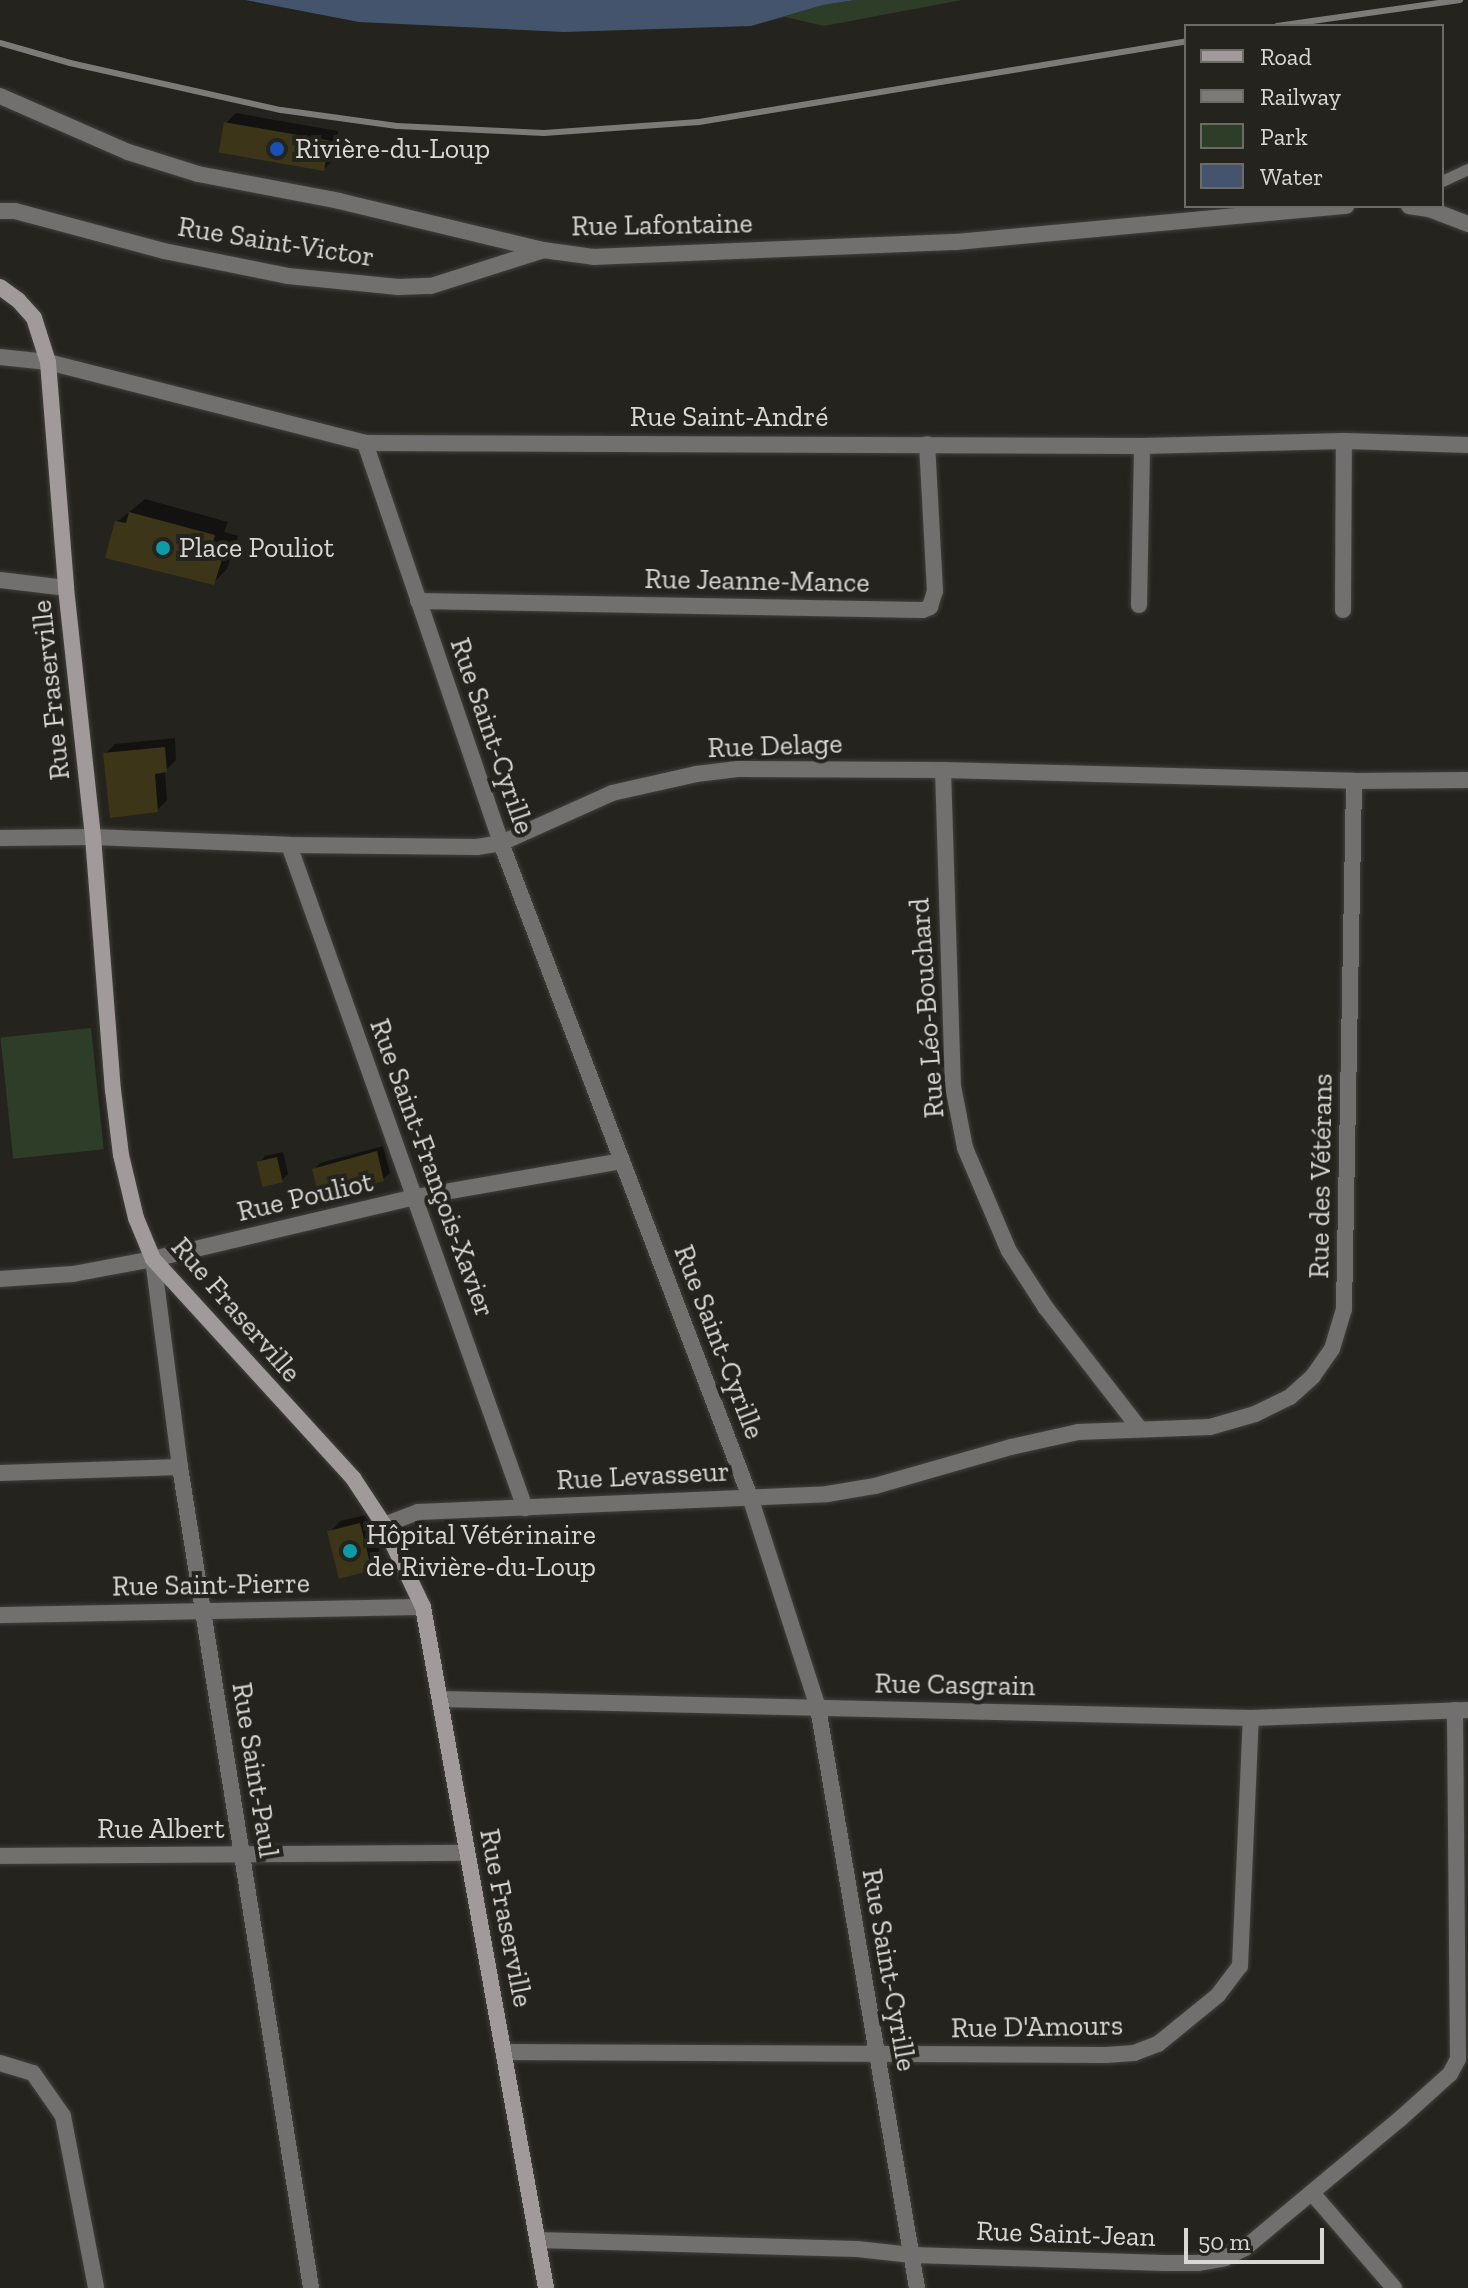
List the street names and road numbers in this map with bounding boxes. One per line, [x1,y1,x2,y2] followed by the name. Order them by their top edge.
[571,207,753,243] street label: Rue Lafontaine
[176,210,376,274] street label: Rue Saint-Victor
[630,400,828,434] street label: Rue Saint-André
[644,562,870,600] street label: Rue Jeanne-Mance
[25,598,77,782] street label: Rue Fraserville
[443,634,541,838] street label: Rue Saint-Cyrille
[707,727,843,765] street label: Rue Delage
[903,897,951,1119] street label: Rue Léo-Bouchard
[362,1014,502,1322] street label: Rue Saint-François-Xavier
[1302,1073,1340,1279] street label: Rue des Vétérans
[234,1165,376,1229] street label: Rue Pouliot
[164,1231,308,1389] street label: Rue Fraserville
[667,1240,771,1444] street label: Rue Saint-Cyrille
[556,1455,730,1497] street label: Rue Levasseur
[112,1566,310,1604] street label: Rue Saint-Pierre
[874,1667,1036,1703] street label: Rue Casgrain
[225,1680,285,1860] street label: Rue Saint-Paul
[97,1812,225,1846] street label: Rue Albert
[472,1826,540,2010] street label: Rue Fraserville
[855,1866,923,2074] street label: Rue Saint-Cyrille
[951,2009,1123,2045] street label: Rue D'Amours
[976,2214,1156,2254] street label: Rue Saint-Jean

